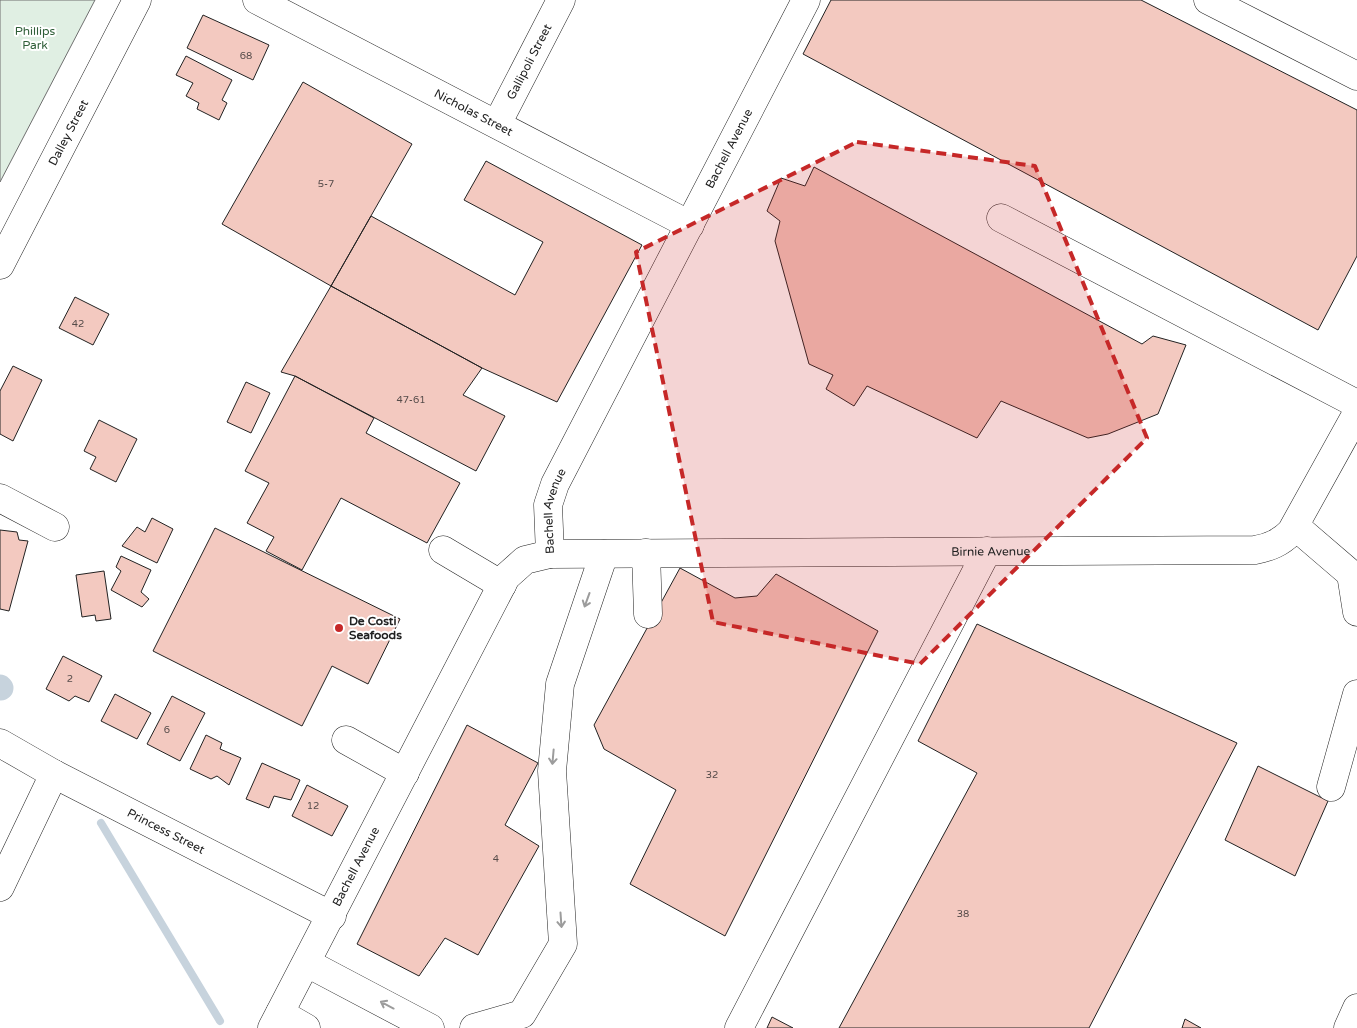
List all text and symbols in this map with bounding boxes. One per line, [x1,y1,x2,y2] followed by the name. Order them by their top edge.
[504,21,555,102] street label: Gallipoli Street
[15,24,56,52] park label: Phillips Park
[240,50,252,62] house number: 68
[432,86,515,139] street label: Nicholas Street
[46,97,91,168] street label: Dalley Street
[703,106,755,191] street label: Bachell Avenue
[318,178,334,190] house number: 5-7
[72,318,84,330] house number: 42
[397,394,426,406] house number: 47-61
[540,466,569,554] street label: Bachell Avenue
[951,544,1030,559] street label: Birnie Avenue
[582,591,591,607] one-way arrow
[349,614,402,642] place label: De Costi Seafoods
[333,622,345,634] marker: De Costi Seafoods
[67,673,73,685] house number: 2
[164,724,170,736] house number: 6
[549,749,558,765] one-way arrow
[706,769,718,781] house number: 32
[307,800,319,812] house number: 12
[125,806,207,857] street label: Princess Street
[329,824,382,909] street label: Bachell Avenue
[493,853,499,865] house number: 4
[957,908,969,920] house number: 38
[557,911,566,927] one-way arrow
[380,1000,395,1009] one-way arrow

